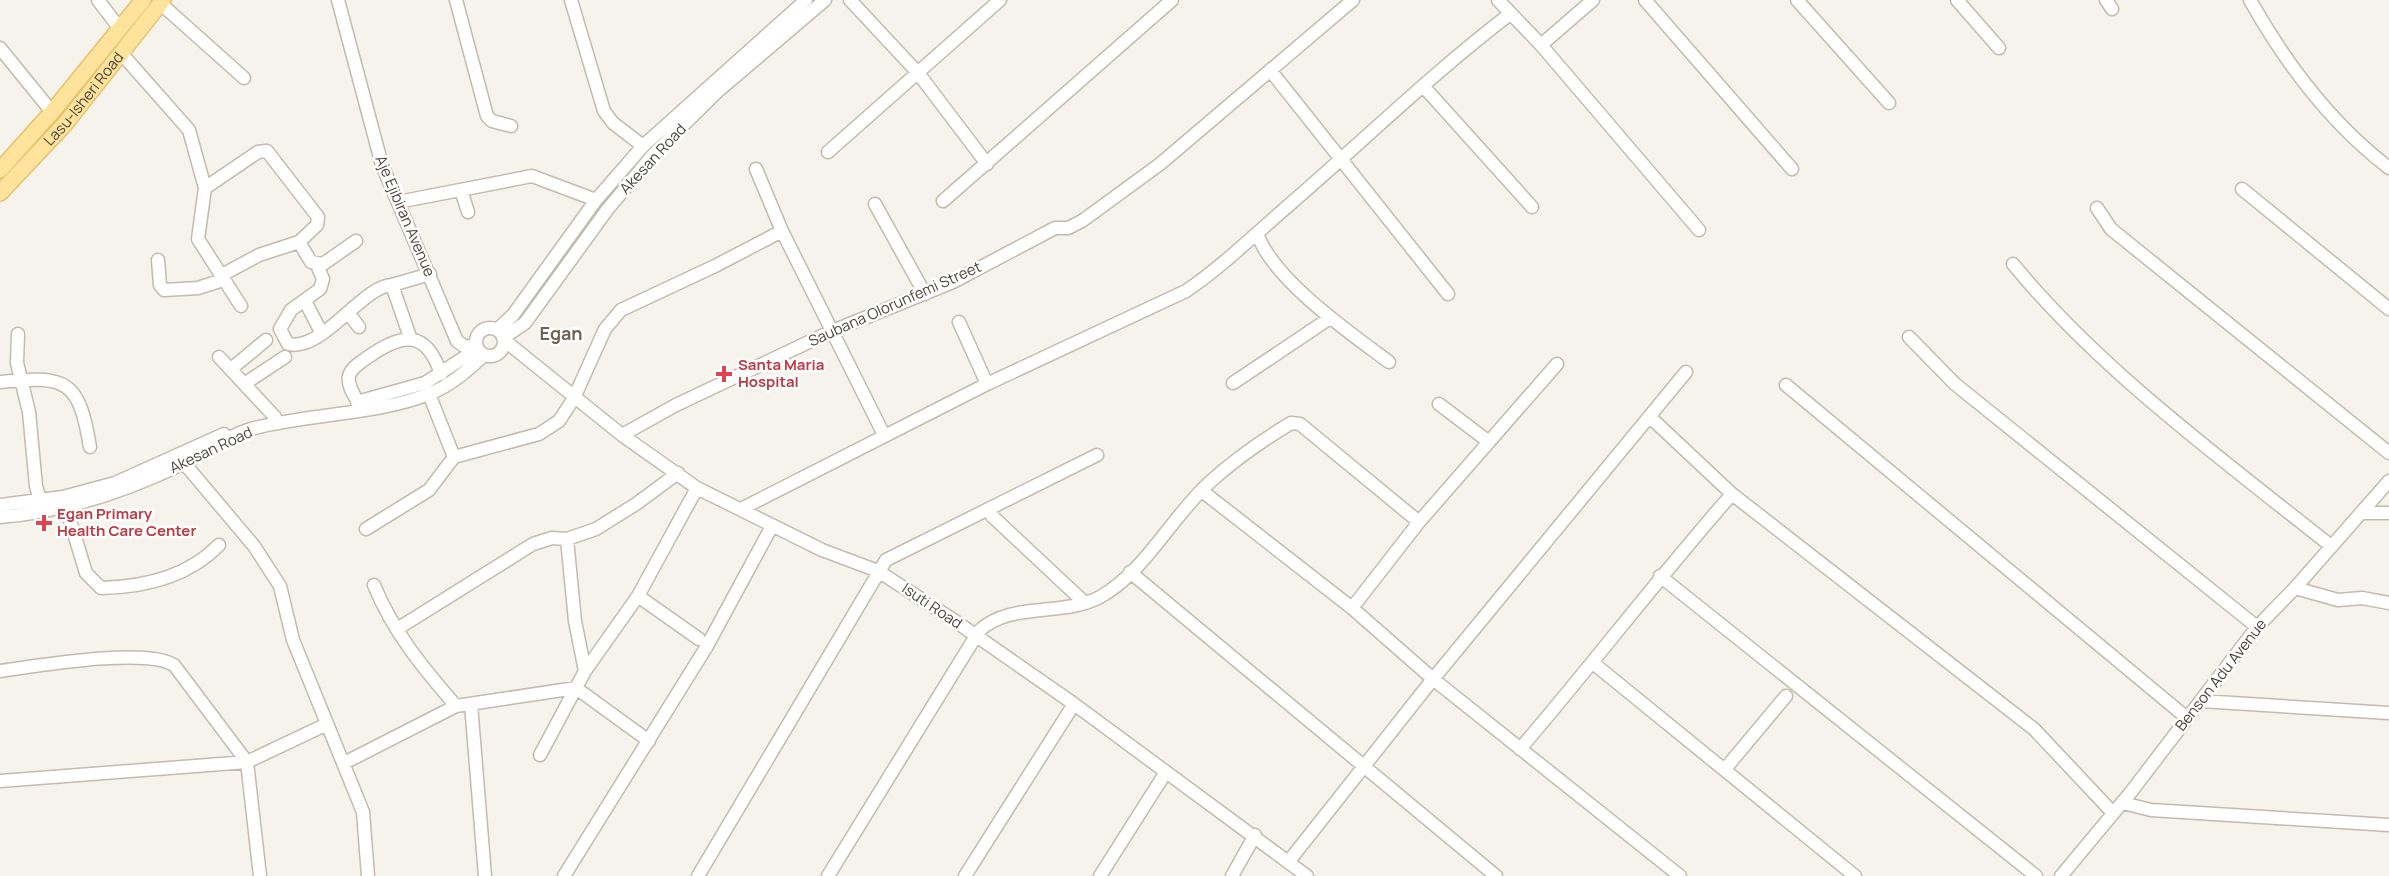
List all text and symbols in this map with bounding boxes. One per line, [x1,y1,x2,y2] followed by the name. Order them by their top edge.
[39,47,128,150] street label: Lasu-Isheri Road
[615,119,691,198] street label: Akesan Road
[370,152,441,280] street label: Aje Ejibiran Avenue
[805,256,985,351] street label: Saubana Olorunfemi Street
[539,321,583,345] district label: Egan
[738,354,824,392] place label: Santa Maria Hospital
[715,365,733,383] marker: Santa Maria Hospital
[166,421,256,478] street label: Akesan Road
[57,503,196,541] place label: Egan Primary Health Care Center
[35,514,53,532] marker: Egan Primary Health Care Center
[898,578,966,633] street label: Isuti Road
[2170,614,2271,735] street label: Benson Adu Avenue

